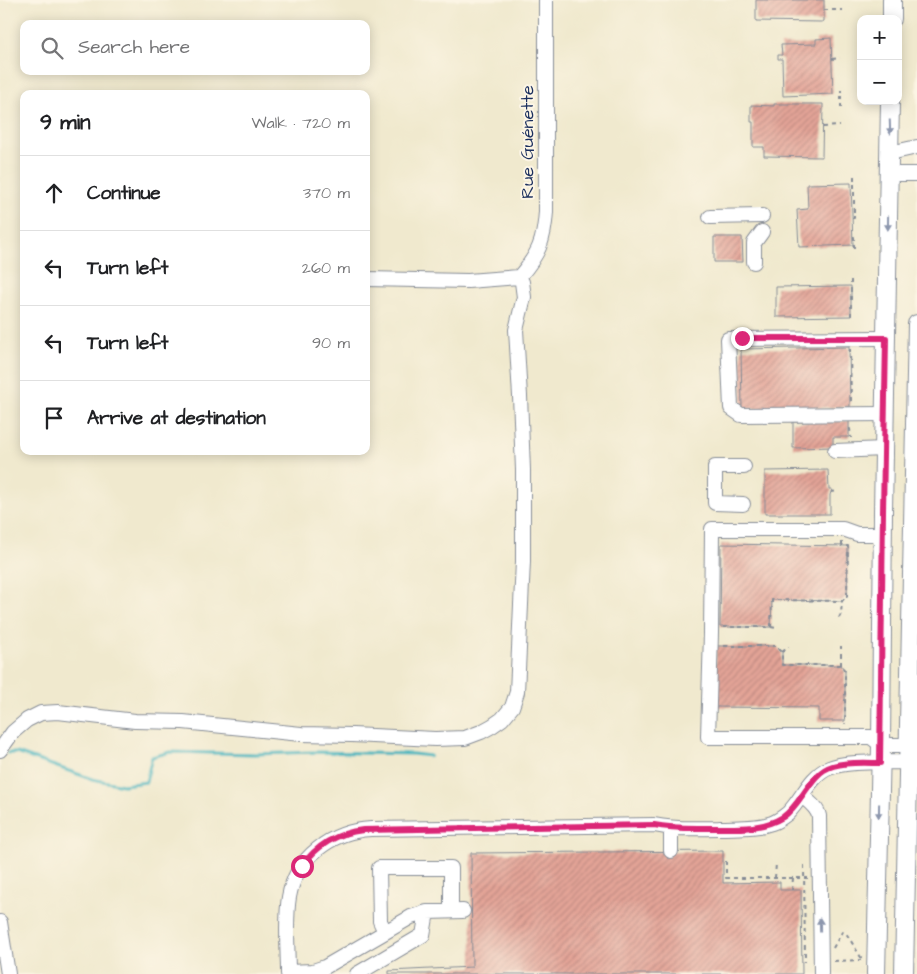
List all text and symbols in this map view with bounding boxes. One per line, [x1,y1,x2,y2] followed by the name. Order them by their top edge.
[857,15,902,105] map controls
[857,15,902,60] button: +
[20,20,370,75] search box
[38,34,66,62] icon: search
[78,34,190,61] text: Search here
[857,60,902,105] button: −
[515,85,540,199] street label: Rue Guénette
[40,108,90,137] text: 9 min
[251,112,350,134] text: Walk · 720 m
[886,120,894,136] one-way arrow
[40,179,68,207] icon: ahead
[87,180,161,207] text: Continue
[303,182,350,204] text: 370 m
[884,215,892,231] one-way arrow
[40,254,68,282] icon: left
[87,255,168,282] text: Turn left
[302,257,350,279] text: 260 m
[731,327,754,350] route end
[40,329,68,357] icon: left
[87,330,168,357] text: Turn left
[312,332,350,354] text: 90 m
[40,404,68,432] icon: arrive
[87,405,266,432] text: Arrive at destination
[875,804,883,820] one-way arrow
[291,855,314,878] route start
[816,917,824,933] one-way arrow

